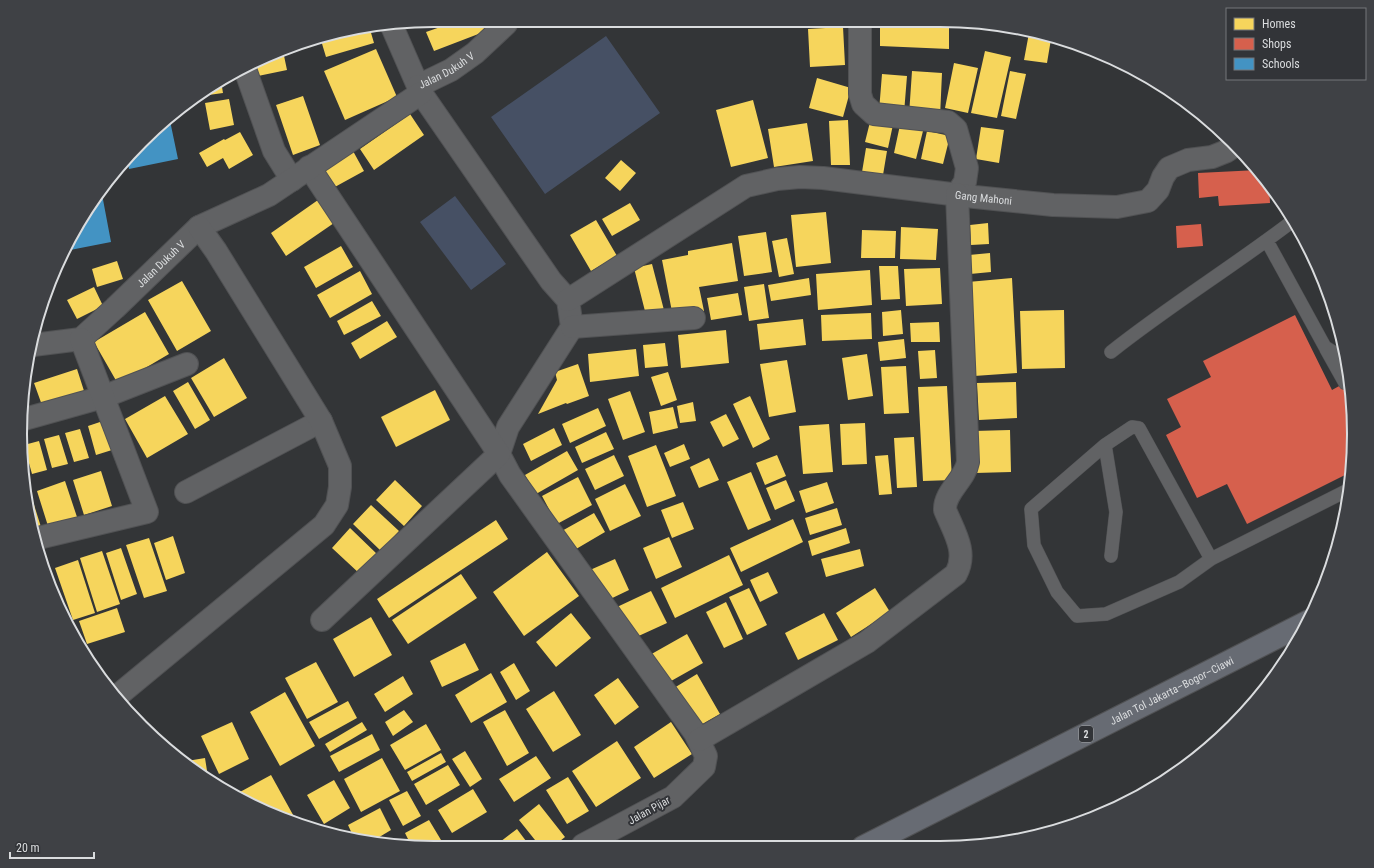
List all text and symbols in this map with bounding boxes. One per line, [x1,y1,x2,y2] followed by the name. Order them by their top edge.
[1226,8,1366,80] legend
[1262,17,1296,31] text: Homes
[1262,37,1291,51] text: Shops
[417,50,477,92] street label: Jalan Dukuh V
[1262,57,1300,71] text: Schools
[954,189,1013,208] street label: Gang Mahoni
[134,238,188,290] street label: Jalan Dukuh V
[1108,654,1236,728] street label: Jalan Tol Jakarta–Bogor–Ciawi
[1079,726,1093,742] road number: 2
[626,793,673,827] street label: Jalan Pijar
[10,834,94,860] scale bar
[16,841,40,855] text: 20 m

